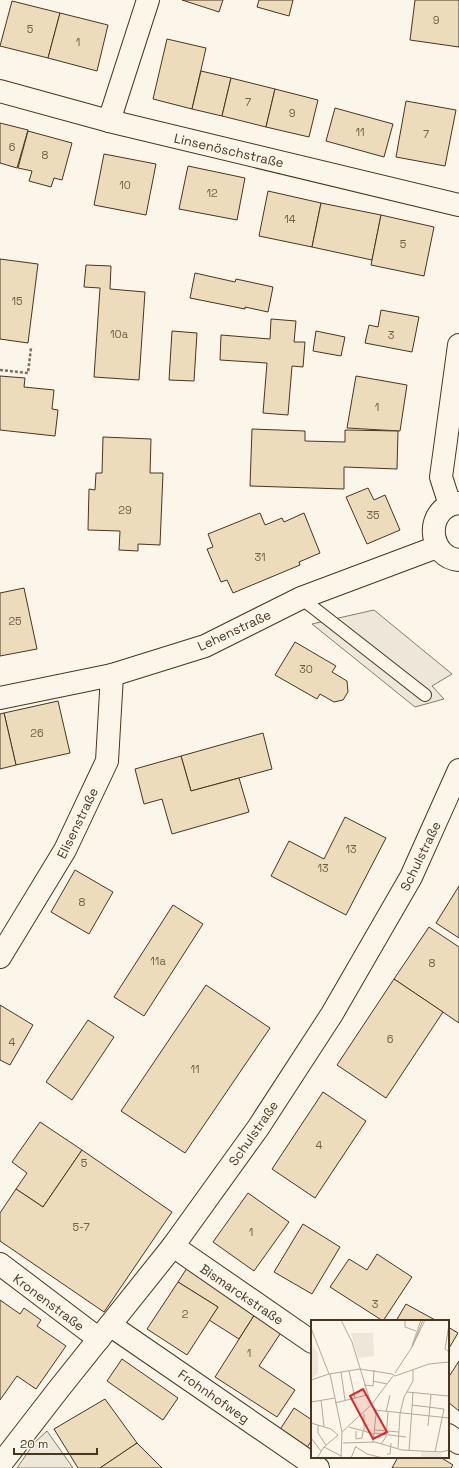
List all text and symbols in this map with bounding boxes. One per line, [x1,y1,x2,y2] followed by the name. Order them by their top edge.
[433,13,440,27] house number: 9
[27,22,34,36] house number: 5
[76,35,80,49] house number: 1
[245,95,251,109] house number: 7
[289,106,296,120] house number: 9
[355,125,365,139] house number: 11
[423,127,429,141] house number: 7
[172,130,285,171] street label: Linsenöschstraße
[9,140,16,154] house number: 6
[42,148,49,162] house number: 8
[119,178,131,192] house number: 10
[206,186,218,200] house number: 12
[284,212,296,226] house number: 14
[400,237,407,251] house number: 5
[11,294,23,308] house number: 15
[110,327,129,341] house number: 10a
[388,328,395,342] house number: 3
[375,400,379,414] house number: 1
[118,503,132,517] house number: 29
[366,508,380,522] house number: 35
[254,550,266,564] house number: 31
[195,606,274,655] street label: Lehenstraße
[8,614,22,628] house number: 25
[299,662,313,676] house number: 30
[30,726,44,740] house number: 26
[53,785,102,862] street label: Elisenstraße
[396,819,445,894] street label: Schulstraße
[345,842,357,856] house number: 13
[317,861,329,875] house number: 13
[79,895,86,909] house number: 8
[150,954,166,968] house number: 11a
[429,956,436,970] house number: 8
[387,1032,394,1046] house number: 6
[9,1035,16,1049] house number: 4
[190,1062,200,1076] house number: 11
[225,1098,282,1169] street label: Schulstraße
[316,1138,323,1152] house number: 4
[81,1156,88,1170] house number: 5
[72,1220,90,1234] house number: 5-7
[249,1225,253,1239] house number: 1
[197,1260,287,1329] street label: Bismarckstraße
[10,1270,88,1335] street label: Kronenstraße
[372,1297,379,1311] house number: 3
[182,1307,189,1321] house number: 2
[311,1320,449,1458] inset map
[247,1346,251,1360] house number: 1
[175,1366,253,1427] street label: Frohnhofweg
[14,1430,97,1456] scale bar
[20,1436,48,1452] text: 20 m

